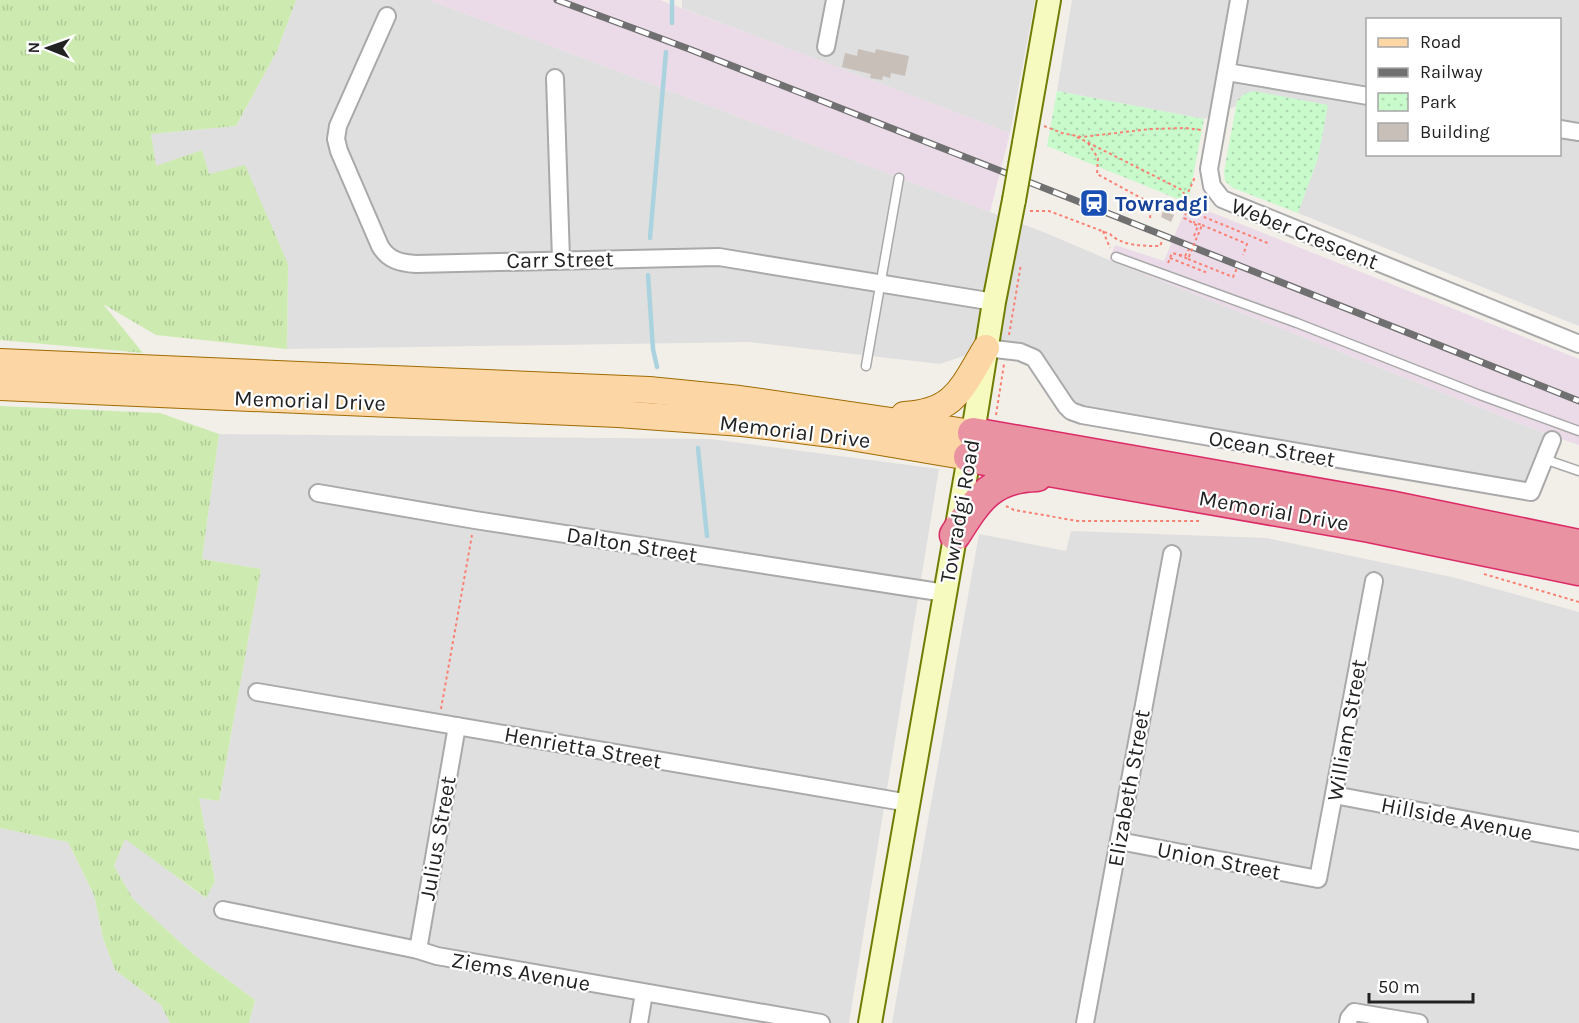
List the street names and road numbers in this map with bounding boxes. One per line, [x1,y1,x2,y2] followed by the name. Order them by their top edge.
[1227,193,1382,275] street label: Weber Crescent
[506,246,614,274] street label: Carr Street
[234,385,386,417] street label: Memorial Drive
[718,410,872,454] street label: Memorial Drive
[1207,425,1337,473] street label: Ocean Street
[935,437,985,585] street label: Towradgi Road
[1197,485,1351,537] street label: Memorial Drive
[565,522,699,568] street label: Dalton Street
[1322,657,1372,803] street label: William Street
[1102,708,1156,869] street label: Elizabeth Street
[502,721,664,775] street label: Henrietta Street
[414,774,462,902] street label: Julius Street
[1379,792,1535,846] street label: Hillside Avenue
[1155,836,1283,886] street label: Union Street
[449,947,592,997] street label: Ziems Avenue

